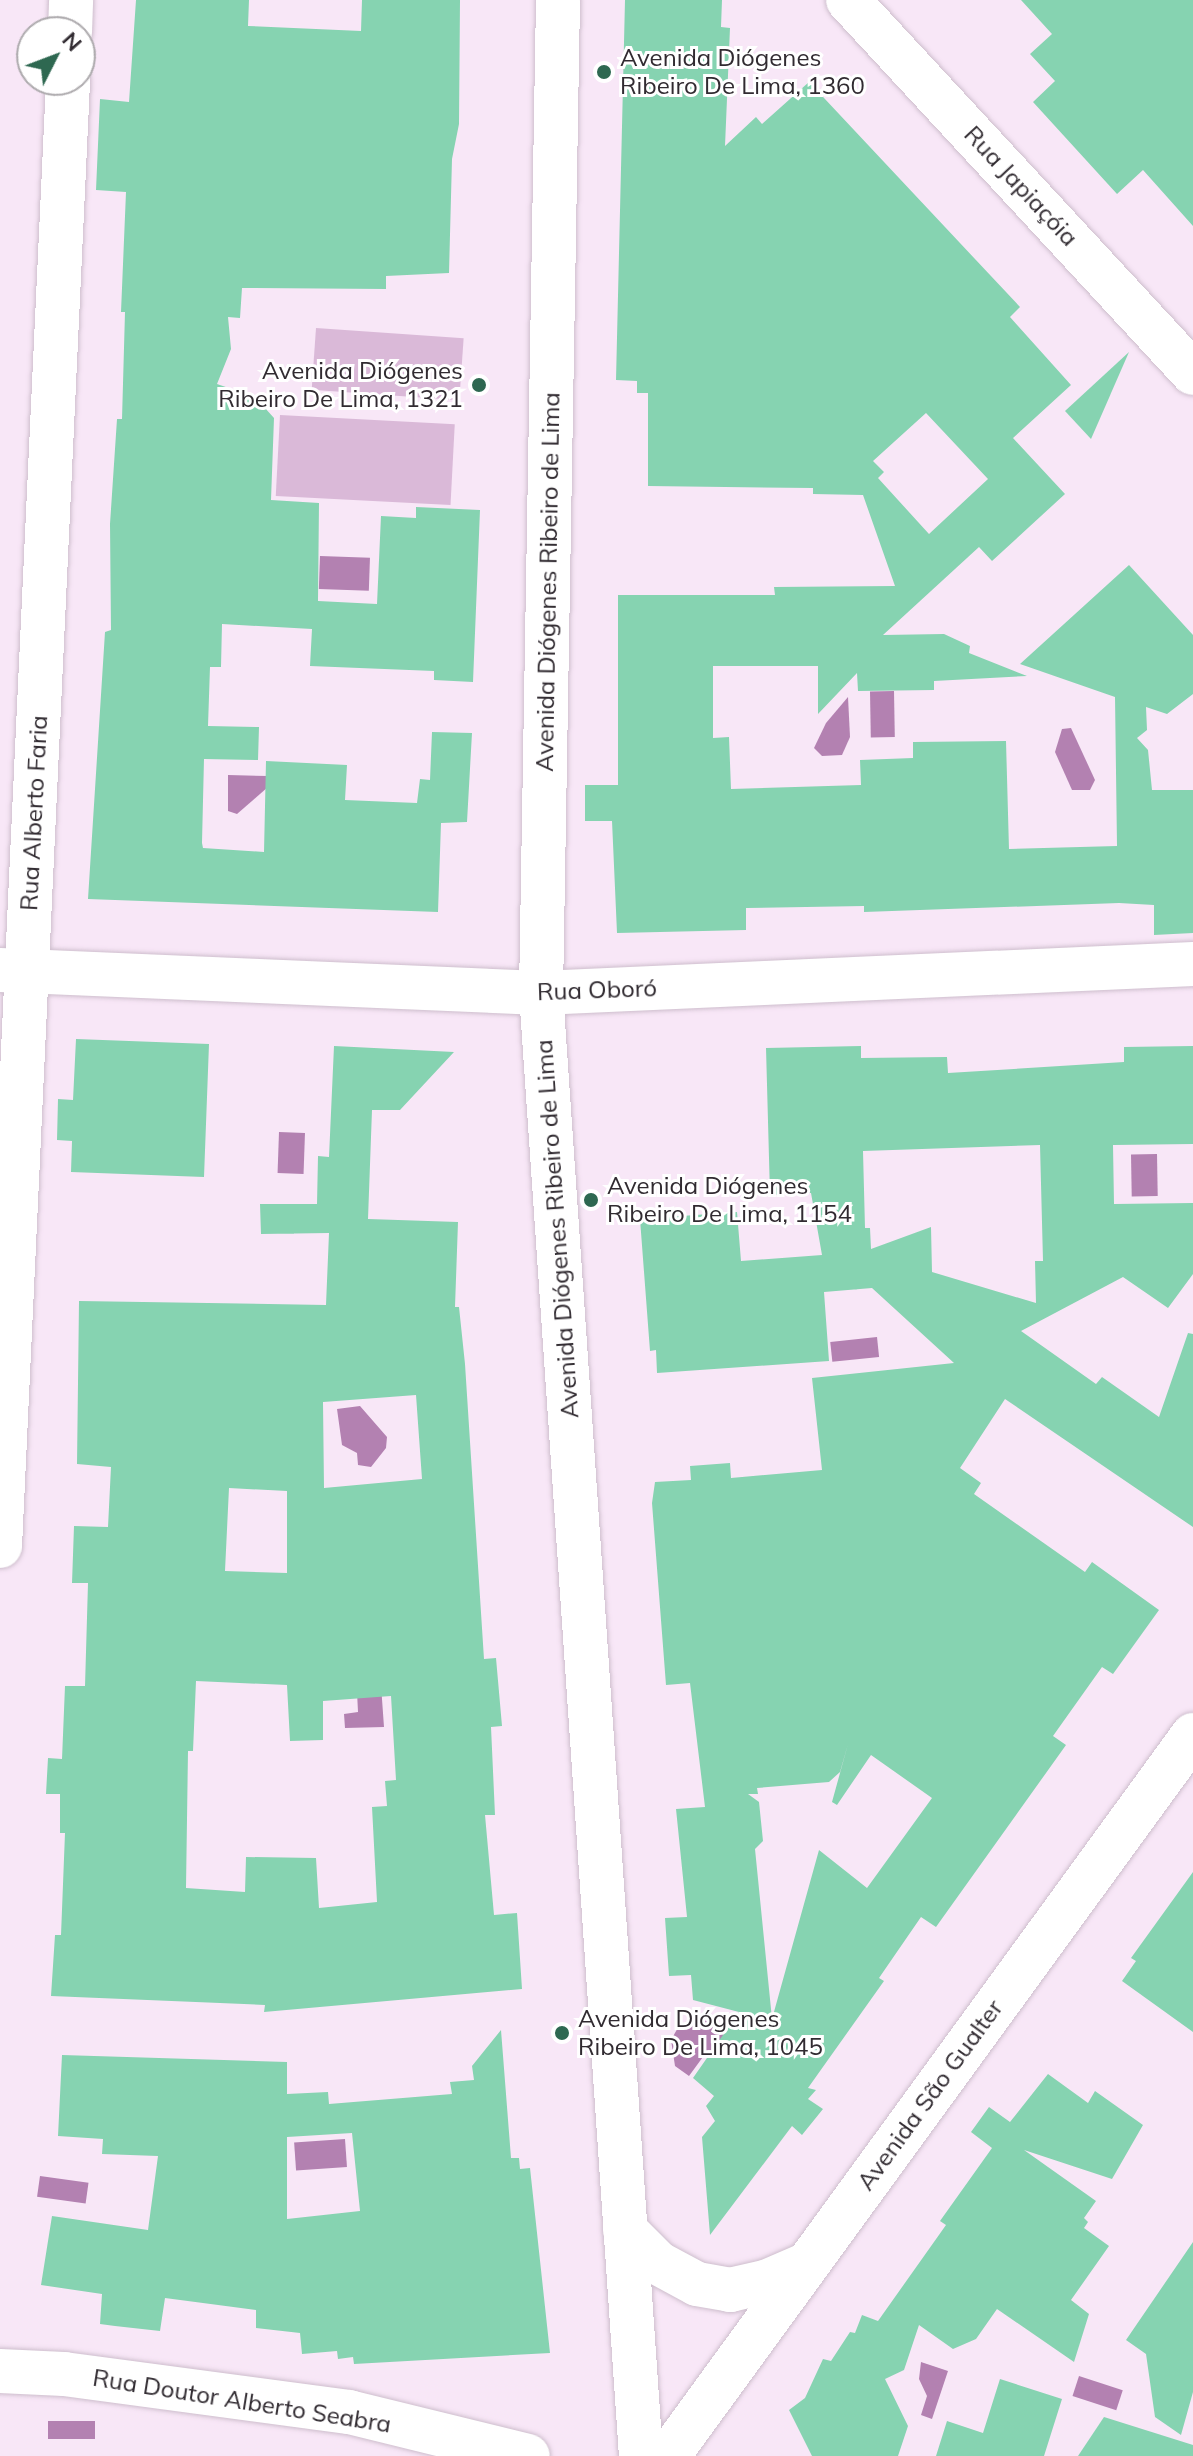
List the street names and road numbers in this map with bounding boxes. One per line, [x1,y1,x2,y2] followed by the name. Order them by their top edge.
[958,120,1084,252] street label: Rua Japiaçóia
[530,392,566,772] street label: Avenida Diógenes Ribeiro de Lima
[14,715,54,911] street label: Rua Alberto Faria
[537,974,657,1006] street label: Rua Oboró
[529,1039,585,1419] street label: Avenida Diógenes Ribeiro de Lima
[851,1994,1009,2196] street label: Avenida São Gualter
[91,2363,393,2439] street label: Rua Doutor Alberto Seabra

